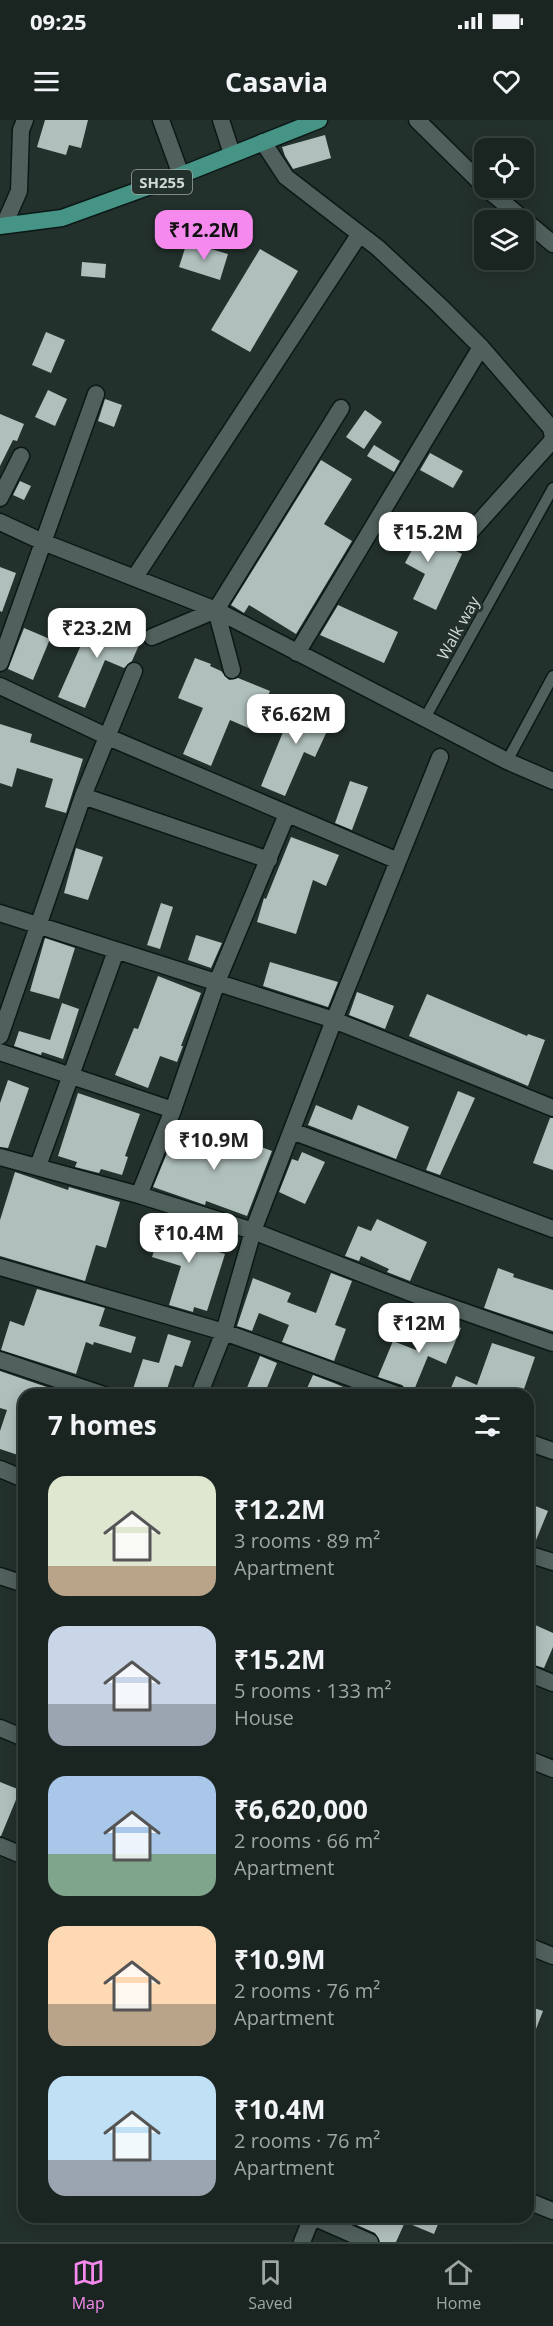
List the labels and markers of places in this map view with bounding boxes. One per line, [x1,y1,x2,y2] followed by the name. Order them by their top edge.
[155,210,253,261] pin: ₹12.2M
[379,512,477,563] pin: ₹15.2M
[48,608,146,659] pin: ₹23.2M
[247,694,345,745] pin: ₹6.62M
[165,1120,263,1171] pin: ₹10.9M
[140,1213,238,1264] pin: ₹10.4M
[383,1303,455,1354] pin: ₹12M

